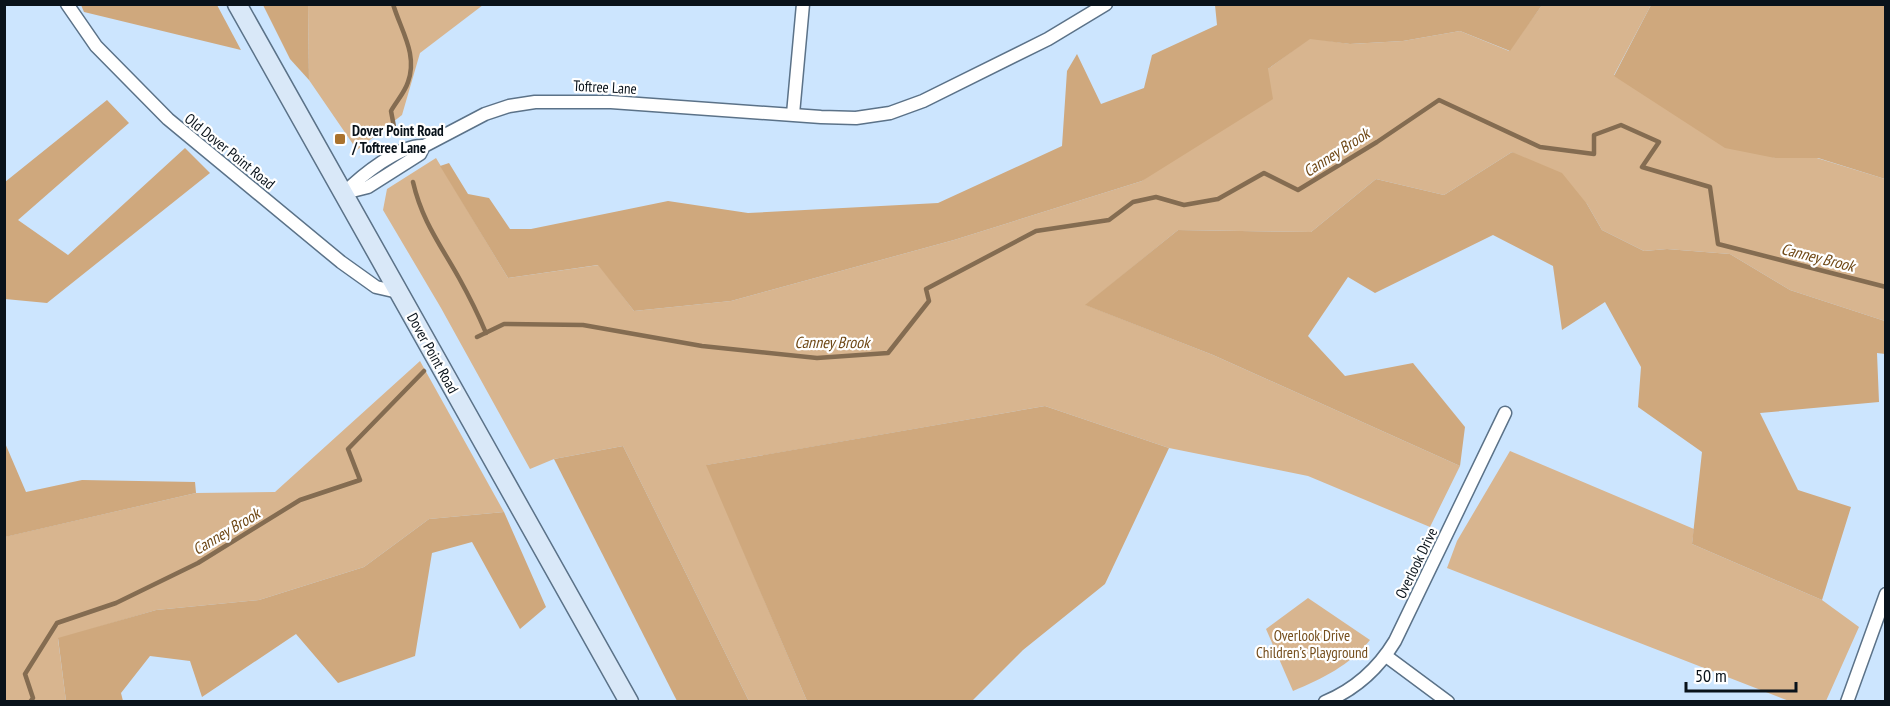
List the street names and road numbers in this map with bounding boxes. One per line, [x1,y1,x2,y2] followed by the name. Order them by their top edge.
[573,76,637,98] street label: Toftree Lane
[181,109,279,193] street label: Old Dover Point Road
[403,309,463,397] street label: Dover Point Road
[1391,524,1441,602] street label: Overlook Drive

